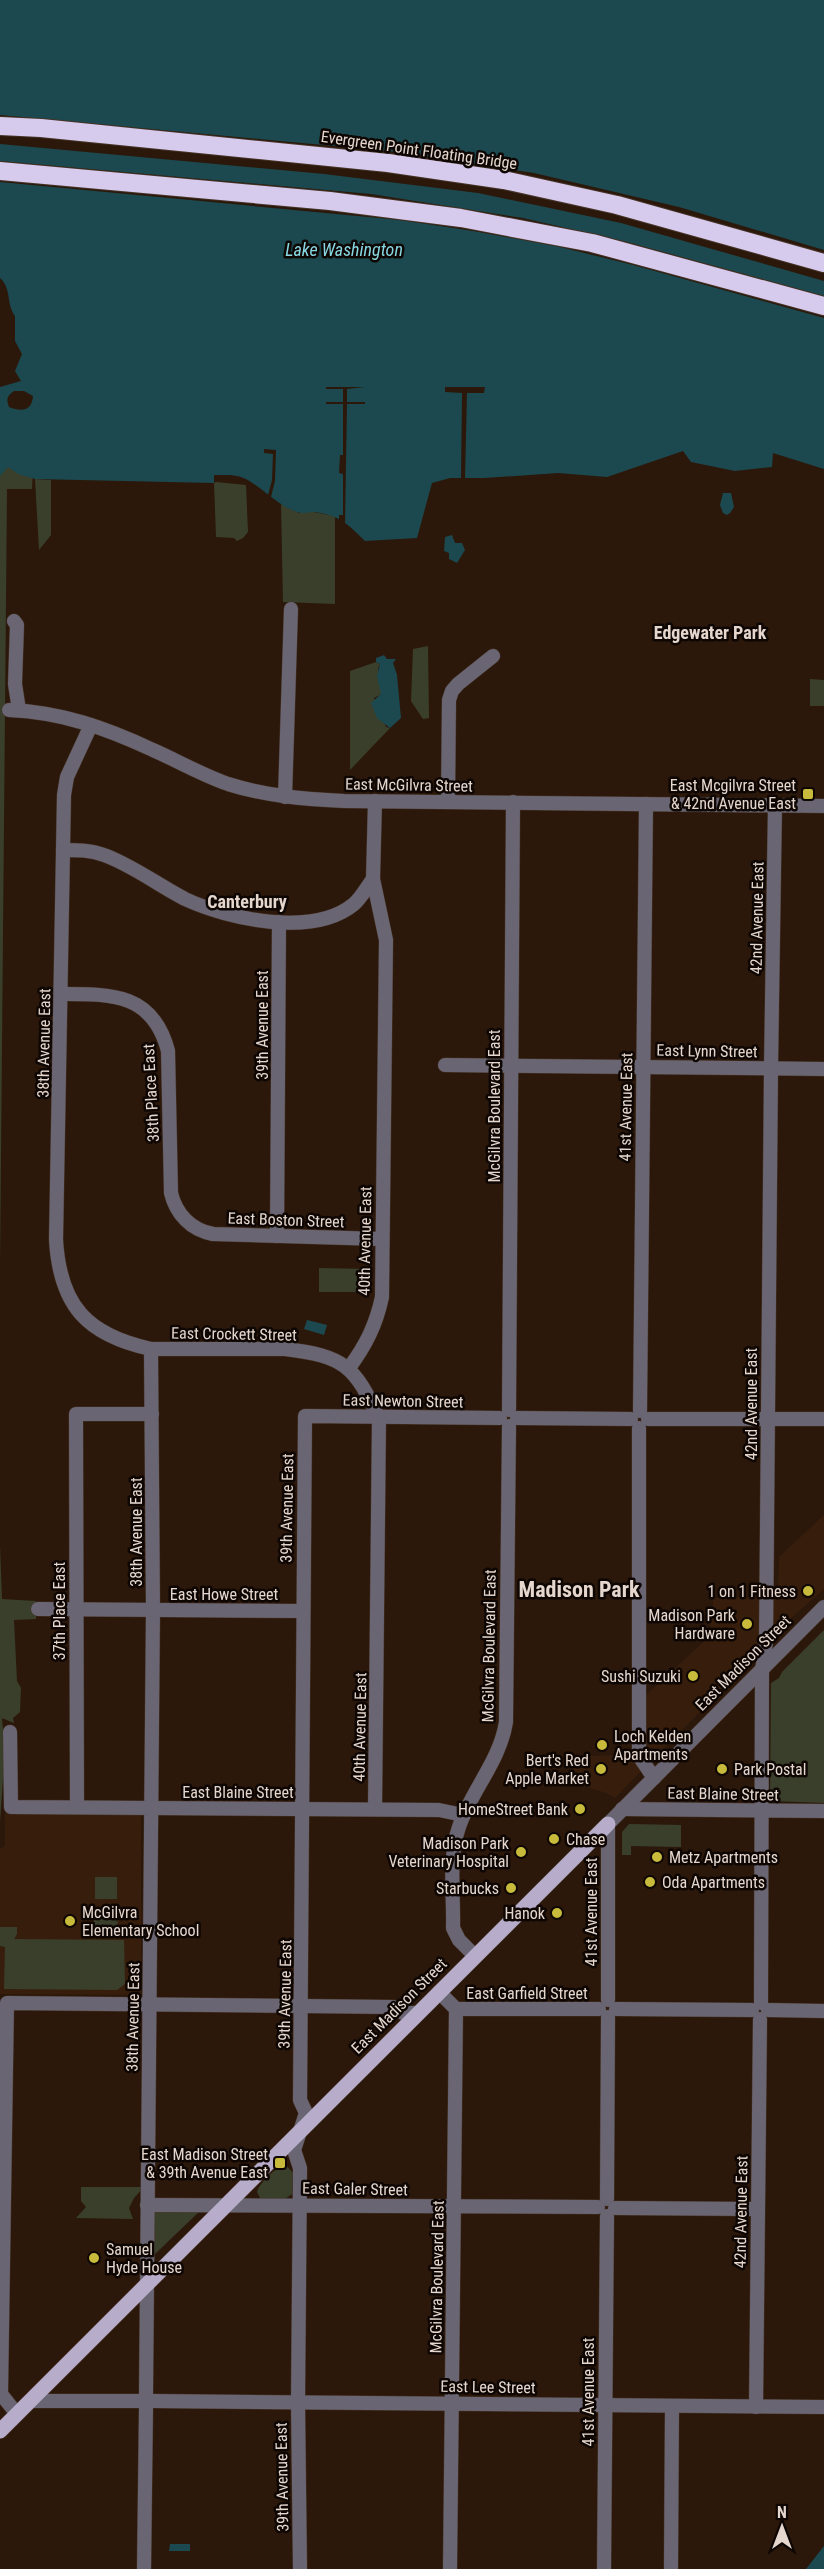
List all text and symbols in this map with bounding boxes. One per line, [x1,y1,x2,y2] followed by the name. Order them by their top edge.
[320,127,518,173] street label: Evergreen Point Floating Bridge
[285,239,403,260] water label: Lake Washington
[654,622,767,643] district label: Edgewater Park
[345,774,473,796] street label: East McGilvra Street
[670,776,796,813] place label: East Mcgilvra Street & 42nd Avenue East
[801,787,815,801] marker: East Mcgilvra Street & 42nd Avenue East
[747,861,767,974] street label: 42nd Avenue East
[207,891,287,912] district label: Canterbury
[253,970,272,1080] street label: 39th Avenue East
[34,988,54,1098] street label: 38th Avenue East
[485,1029,504,1182] street label: McGilvra Boulevard East
[656,1041,758,1061] street label: East Lynn Street
[139,1043,163,1143] street label: 38th Place East
[616,1052,636,1162] street label: 41st Avenue East
[355,1186,375,1296] street label: 40th Avenue East
[227,1208,345,1232] street label: East Boston Street
[171,1323,297,1345] street label: East Crockett Street
[742,1347,761,1460] street label: 42nd Avenue East
[343,1390,464,1412] street label: East Newton Street
[277,1453,297,1563] street label: 39th Avenue East
[127,1477,146,1587] street label: 38th Avenue East
[50,1562,69,1660] street label: 37th Place East
[478,1569,500,1723] street label: McGilvra Boulevard East
[519,1577,640,1602] district label: Madison Park
[707,1582,796,1601] place label: 1 on 1 Fitness
[801,1584,815,1598] marker: 1 on 1 Fitness
[170,1585,278,1604] street label: East Howe Street
[648,1606,736,1643] place label: Madison Park Hardware
[691,1611,795,1715] street label: East Madison Street
[740,1617,754,1631] marker: Madison Park Hardware
[601,1667,681,1686] place label: Sushi Suzuki
[686,1669,700,1683] marker: Sushi Suzuki
[350,1672,370,1782] street label: 40th Avenue East
[614,1727,691,1764] place label: Loch Kelden Apartments
[595,1738,609,1752] marker: Loch Kelden Apartments
[505,1751,589,1788] place label: Bert's Red Apple Market
[734,1760,806,1779] place label: Park Postal
[594,1762,608,1776] marker: Bert's Red Apple Market
[715,1762,729,1776] marker: Park Postal
[182,1783,294,1802] street label: East Blaine Street
[667,1784,779,1804] street label: East Blaine Street
[458,1800,569,1819] place label: HomeStreet Bank
[573,1802,587,1816] marker: HomeStreet Bank
[566,1830,605,1849] place label: Chase
[547,1832,561,1846] marker: Chase
[388,1834,510,1871] place label: Madison Park Veterinary Hospital
[514,1845,528,1859] marker: Madison Park Veterinary Hospital
[669,1848,778,1867] place label: Metz Apartments
[650,1850,664,1864] marker: Metz Apartments
[582,1857,601,1966] street label: 41st Avenue East
[662,1873,765,1892] place label: Oda Apartments
[643,1875,657,1889] marker: Oda Apartments
[436,1879,499,1898] place label: Starbucks
[504,1881,518,1895] marker: Starbucks
[82,1903,199,1940] place label: McGilvra Elementary School
[504,1904,546,1923] place label: Hanok
[550,1906,564,1920] marker: Hanok
[63,1914,77,1928] marker: McGilvra Elementary School
[275,1939,295,2049] street label: 39th Avenue East
[347,1954,451,2058] street label: East Madison Street
[123,1962,143,2072] street label: 38th Avenue East
[466,1984,588,2003] street label: East Garfield Street
[141,2145,268,2182] place label: East Madison Street & 39th Avenue East
[731,2155,751,2268] street label: 42nd Avenue East
[273,2156,287,2170] marker: East Madison Street & 39th Avenue East
[302,2179,408,2199] street label: East Galer Street
[426,2200,448,2354] street label: McGilvra Boulevard East
[106,2240,182,2277] place label: Samuel Hyde House
[87,2251,101,2265] marker: Samuel Hyde House
[579,2337,598,2446] street label: 41st Avenue East
[440,2377,536,2397] street label: East Lee Street
[272,2422,292,2532] street label: 39th Avenue East
[752,2497,812,2557] north arrow
[777,2503,787,2522] text: N

